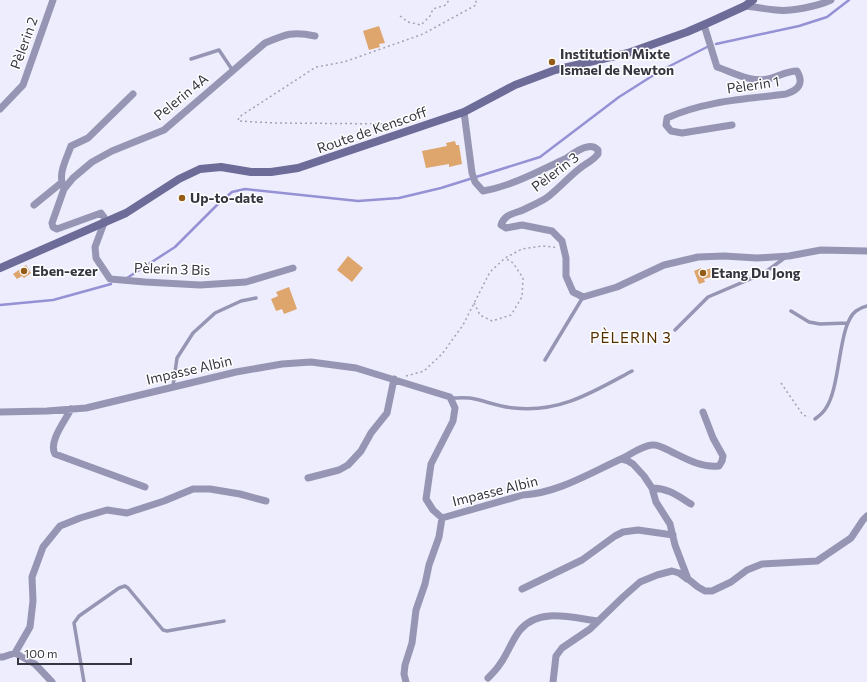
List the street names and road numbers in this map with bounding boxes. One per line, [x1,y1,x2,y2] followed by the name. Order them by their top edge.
[6,14,41,71] street label: Pèlerin 2
[150,69,211,124] street label: Pelerin 4A
[726,72,780,97] street label: Pèlerin 1
[314,103,429,156] street label: Route de Kenscoff
[528,148,582,195] street label: Pèlerin 3
[134,259,211,278] street label: Pèlerin 3 Bis
[144,351,233,388] street label: Impasse Albin
[450,472,539,509] street label: Impasse Albin

